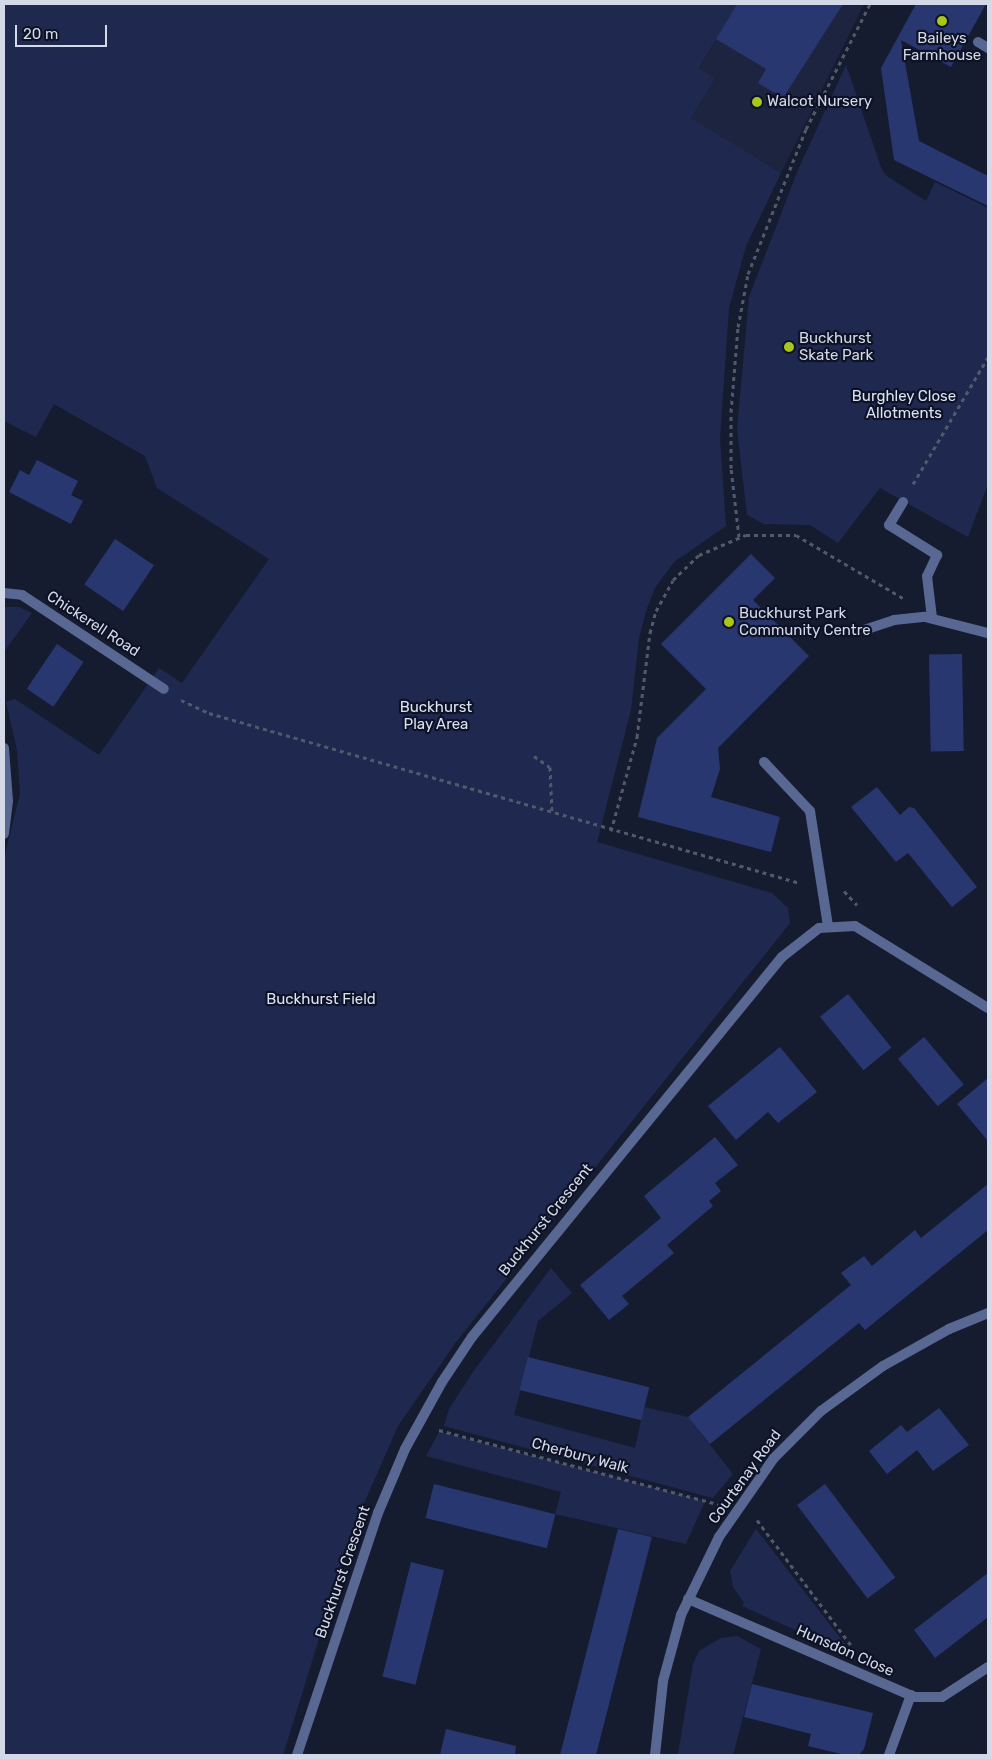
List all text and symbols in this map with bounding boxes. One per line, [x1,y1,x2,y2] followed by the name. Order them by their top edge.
[18,15,110,47] scale bar
[936,15,948,27] marker: Baileys Farmhouse
[23,25,58,43] text: 20 m
[903,29,981,64] place label: Baileys Farmhouse
[767,93,872,111] place label: Walcot Nursery
[751,96,763,108] marker: Walcot Nursery
[799,329,873,364] place label: Buckhurst Skate Park
[783,341,795,353] marker: Buckhurst Skate Park
[852,387,956,422] park label: Burghley Close Allotments
[43,587,143,661] street label: Chickerell Road
[739,604,871,639] place label: Buckhurst Park Community Centre
[723,616,735,628] marker: Buckhurst Park Community Centre
[400,698,472,733] park label: Buckhurst Play Area
[266,991,376,1009] park label: Buckhurst Field
[495,1160,597,1280] street label: Buckhurst Crescent
[705,1426,785,1528] street label: Courtenay Road
[529,1434,631,1478] street label: Cherbury Walk
[312,1503,374,1641] street label: Buckhurst Crescent
[793,1621,897,1681] street label: Hunsdon Close

